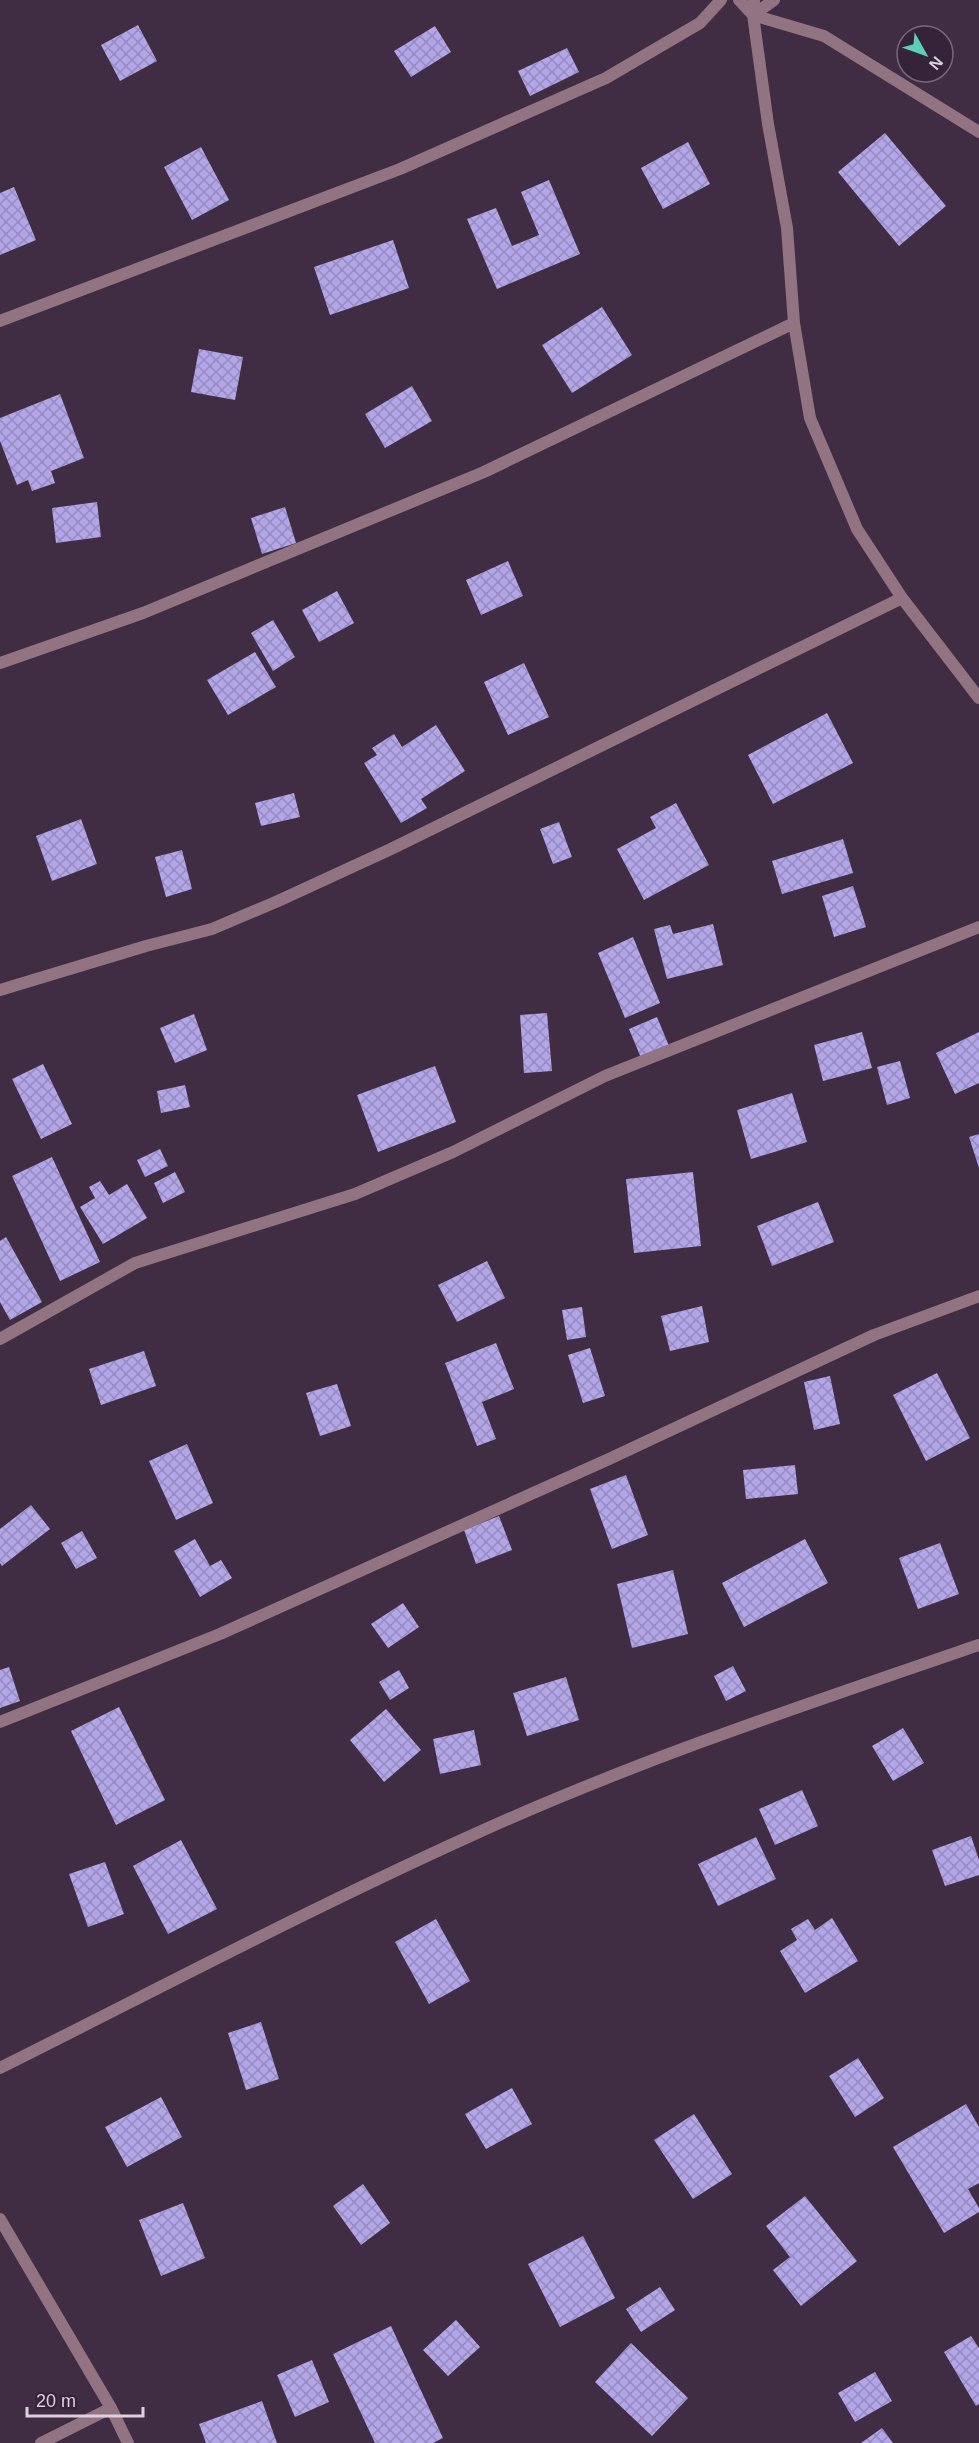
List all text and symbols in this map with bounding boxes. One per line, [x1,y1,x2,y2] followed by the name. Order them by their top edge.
[895,24,955,84] north arrow
[926,53,946,73] text: N
[27,2380,142,2418] scale bar
[36,2391,76,2411] text: 20 m

